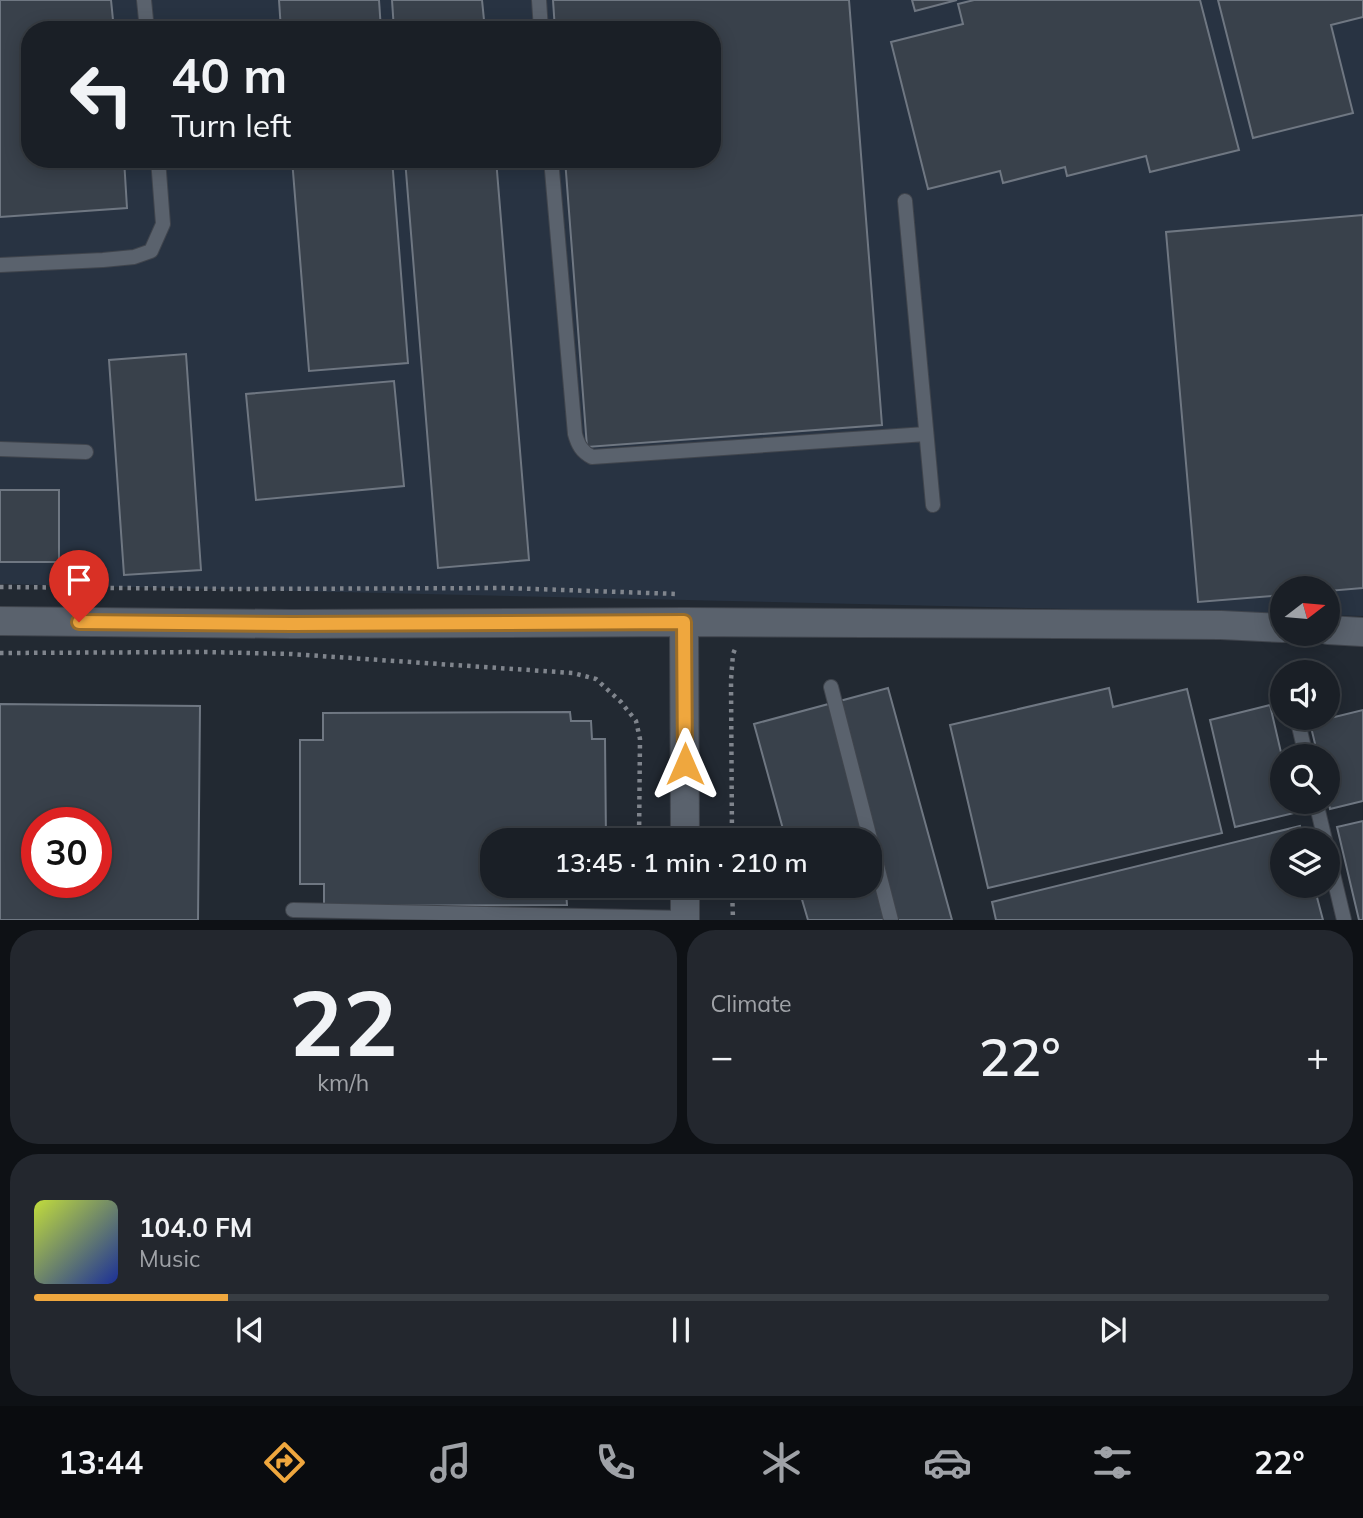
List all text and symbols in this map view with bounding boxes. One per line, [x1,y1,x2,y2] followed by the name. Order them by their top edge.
[171,44,287,105] text: 40 m
[56,49,147,140] icon: left
[171,105,291,145] text: Turn left
[49,550,109,622] pin
[60,561,98,599] icon: arrive
[1270,576,1340,646] north arrow
[1270,576,1340,898] map controls
[1270,660,1340,730] button: sound
[648,727,722,801] position arrow
[1270,744,1340,814] button: search
[21,807,112,898] speed limit sign: 30
[1270,828,1340,898] button: layers
[554,846,808,879] text: 13:45 · 1 min · 210 m
[289,965,398,1079] text: 22
[711,989,792,1018] text: Climate
[979,1024,1061,1089] text: 22°
[711,1032,733,1080] text: −
[1306,1032,1329,1080] text: +
[317,1068,369,1097] text: km/h
[139,1211,252,1244] text: 104.0 FM
[139,1244,200,1273] text: Music
[231,1311,269,1349] icon: previous
[662,1311,700,1349] icon: pause
[1094,1311,1132,1349] icon: next
[260,1438,309,1487] icon: directions
[426,1438,475,1487] icon: music
[591,1438,640,1487] icon: phone
[757,1438,806,1487] icon: climate
[923,1438,972,1487] icon: car
[1088,1438,1137,1487] icon: filters
[58,1442,143,1482] text: 13:44
[1254,1442,1305,1482] text: 22°

